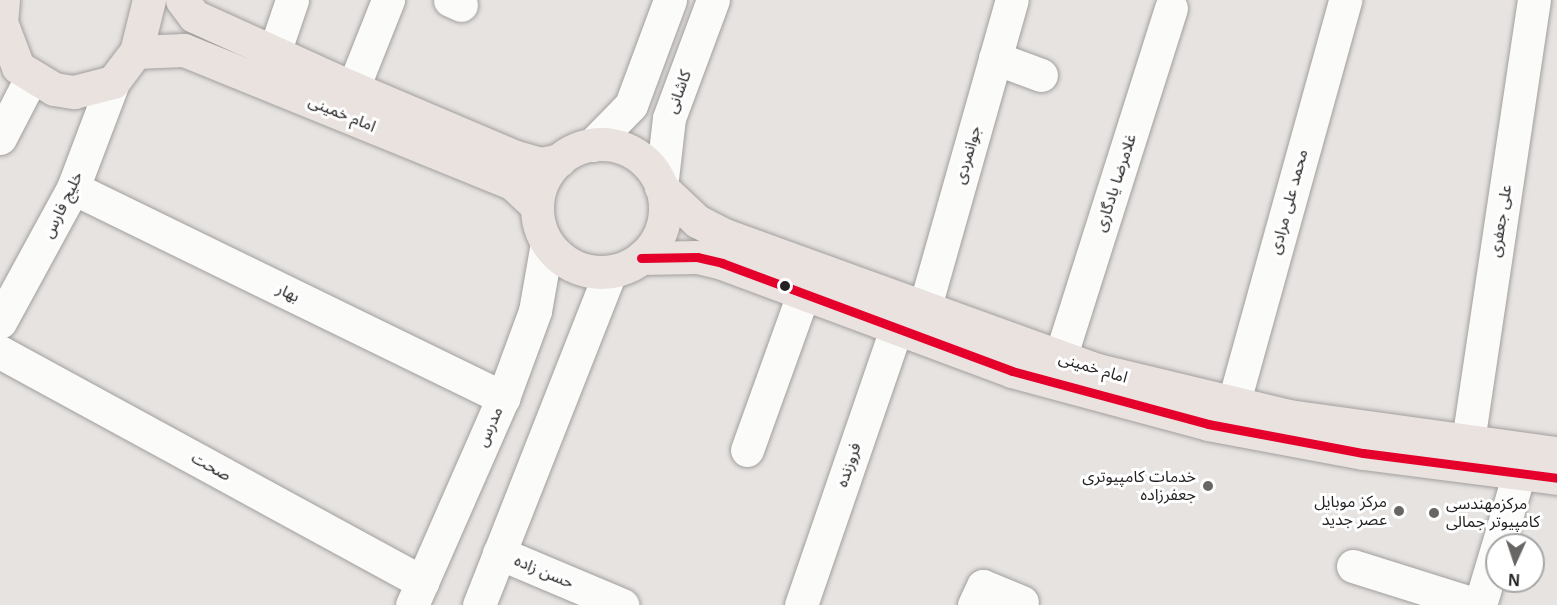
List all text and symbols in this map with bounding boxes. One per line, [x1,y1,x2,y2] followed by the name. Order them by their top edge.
[662,68,696,116] street label: کاشانی
[306,92,378,136] street label: امام خمینی
[951,124,985,186] street label: جوانمردی
[1091,132,1141,234] street label: غلامرضا یادگاری
[1266,147,1312,257] street label: محمد علی مرادی
[39,169,87,241] street label: خلیج فارس
[1486,183,1516,259] street label: علی جعفری
[273,279,303,307] street label: بهار
[779,280,791,292] unlabelled marker
[1056,348,1130,388] street label: امام خمینی
[473,404,507,450] street label: مدرس
[833,440,865,490] street label: فروزنده
[188,448,234,486] street label: صحت
[1082,467,1196,505] place label: خدمات کامپیوتری جعفرزاده
[1201,479,1215,493] marker: خدمات کامپیوتری جعفرزاده
[1314,492,1387,530] place label: مرکز موبایل عصر جدید
[1446,494,1540,532] place label: مرکزمهندسی کامپیوتر جمالی
[1392,504,1406,518] marker: مرکز موبایل عصر جدید
[1427,506,1441,520] marker: مرکزمهندسی کامپیوتر جمالی
[1485,533,1545,593] north arrow
[511,551,577,593] street label: حسن زاده
[1508,571,1520,588] text: N

